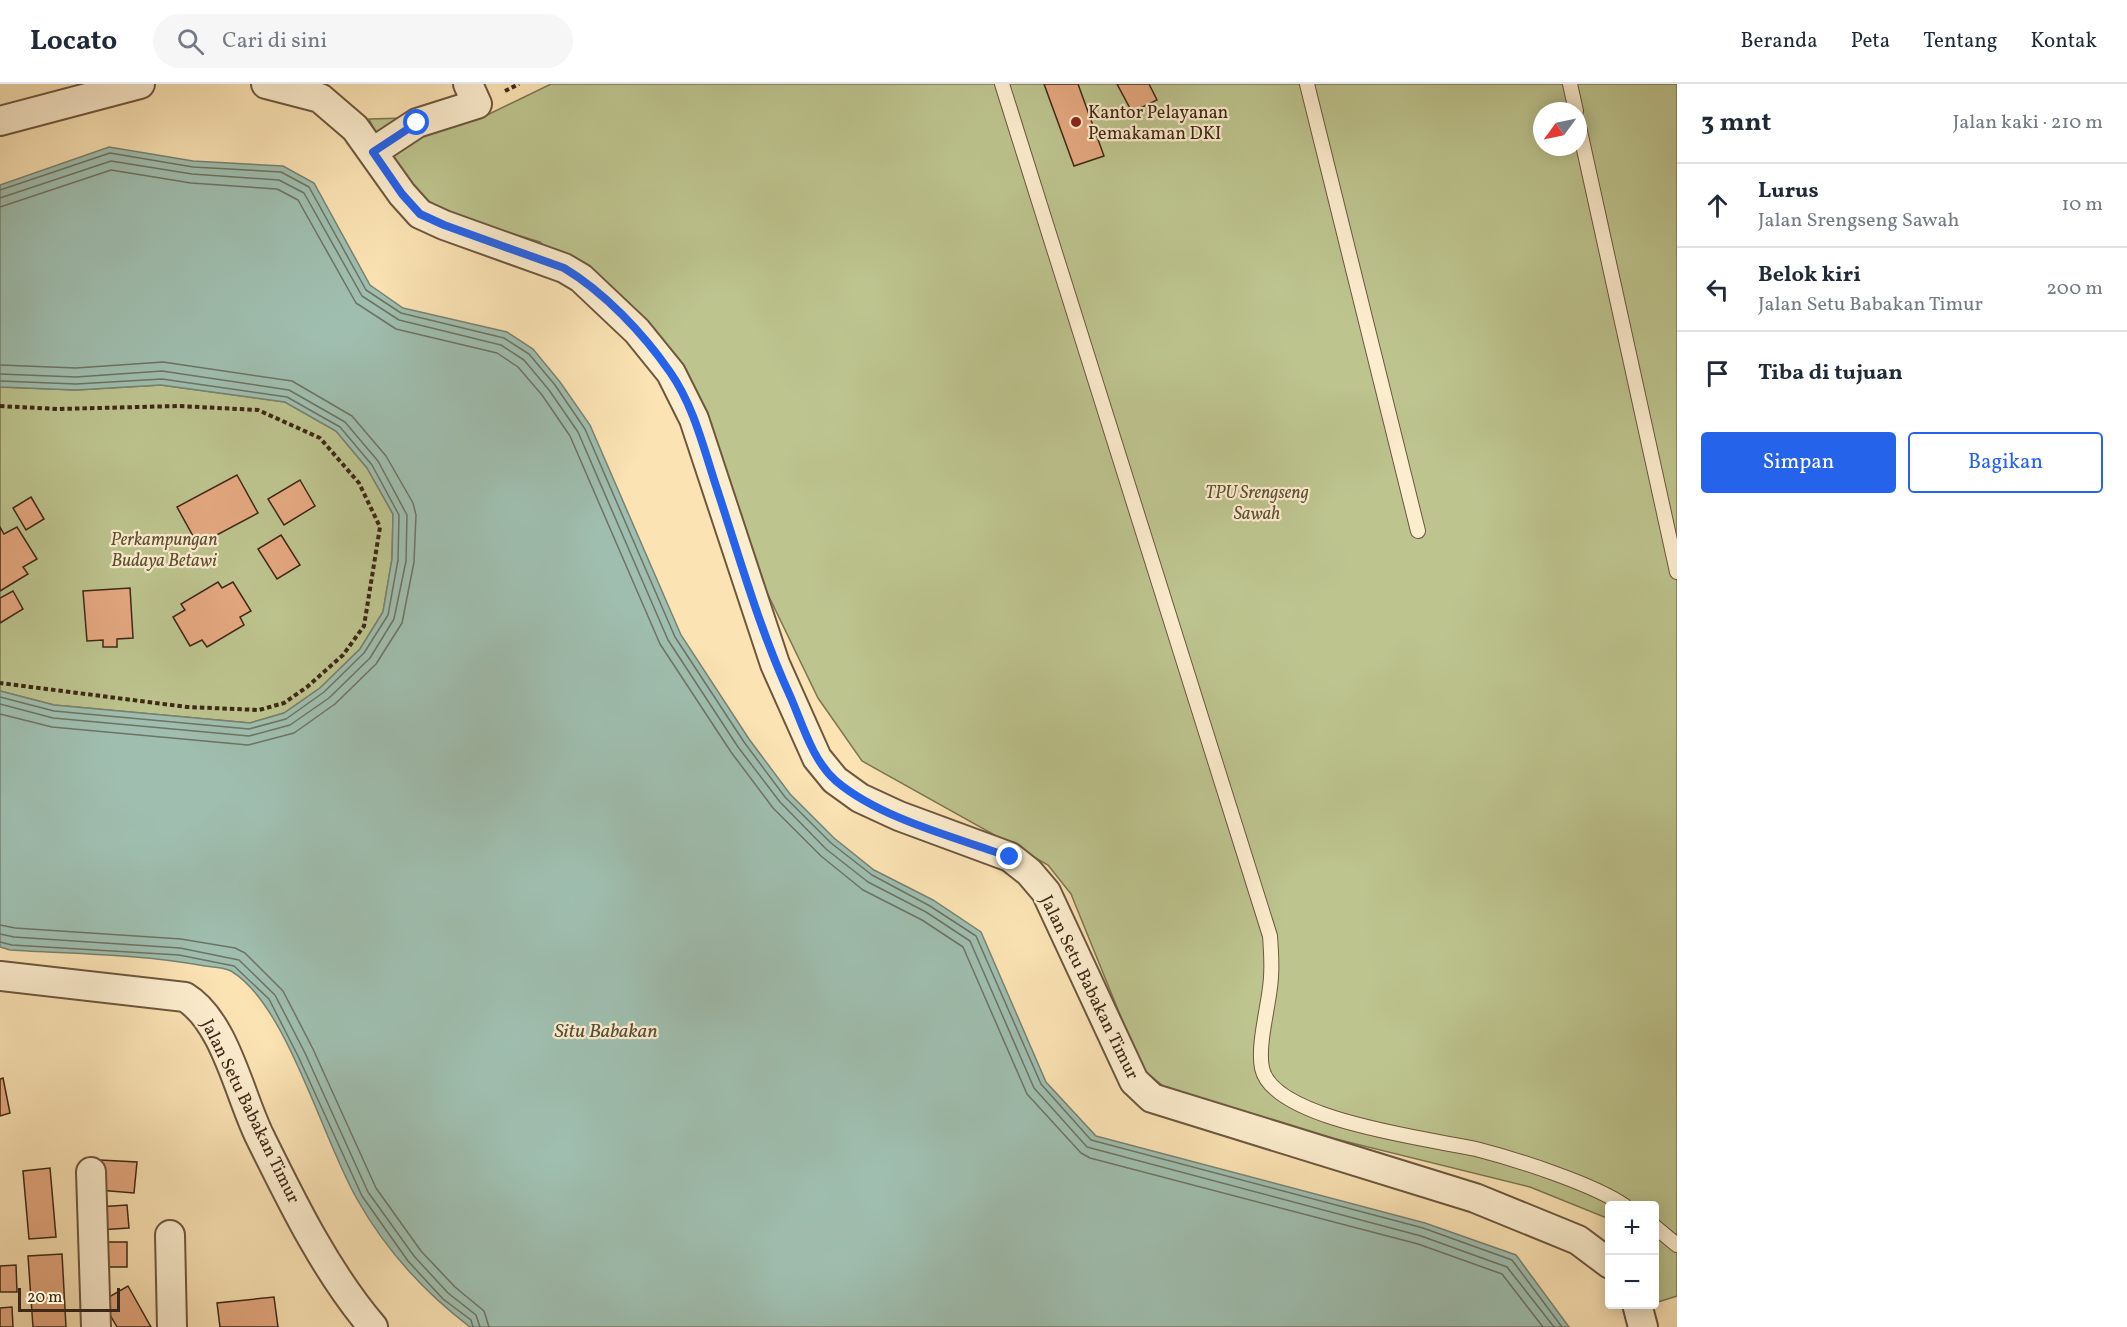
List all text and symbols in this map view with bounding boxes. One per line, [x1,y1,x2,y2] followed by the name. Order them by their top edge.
[153,14,573,68] search box
[30,22,117,61] text: Locato
[174,25,207,58] icon: search
[222,26,327,57] text: Cari di sini
[1740,27,1818,56] text: Beranda
[1851,27,1890,56] text: Peta
[1923,27,1998,56] text: Tentang
[2031,27,2097,56] text: Kontak
[1088,101,1229,147] place label: Kantor Pelayanan Pemakaman DKI
[1533,102,1587,156] north arrow
[1701,105,1771,141] text: 3 mnt
[403,109,429,135] route start
[1953,109,2103,137] text: Jalan kaki · 210 m
[1069,115,1083,129] marker: Kantor Pelayanan Pemakaman DKI
[1758,176,1819,207] text: Lurus
[1701,189,1734,222] icon: ahead
[2062,191,2103,219] text: 10 m
[1758,207,1959,235] text: Jalan Srengseng Sawah
[1758,260,1861,291] text: Belok kiri
[1701,273,1734,306] icon: left
[2046,275,2103,303] text: 200 m
[1758,291,1983,319] text: Jalan Setu Babakan Timur
[1701,357,1734,390] icon: arrive
[1758,358,1903,389] text: Tiba di tujuan
[1701,432,1896,493] button: Simpan
[1908,432,2103,493] button: Bagikan
[1205,481,1309,527] park label: TPU Srengseng Sawah
[111,528,217,574] park label: Perkampungan Budaya Betawi
[996,843,1022,869] route end
[1033,891,1144,1084] street label: Jalan Setu Babakan Timur
[194,1015,305,1208] street label: Jalan Setu Babakan Timur
[554,1018,658,1046] water label: Situ Babakan
[1605,1201,1659,1309] map controls
[1605,1201,1659,1255] button: +
[1605,1255,1659,1309] button: −
[18,1285,120,1312] scale bar
[27,1287,62,1309] text: 20 m

